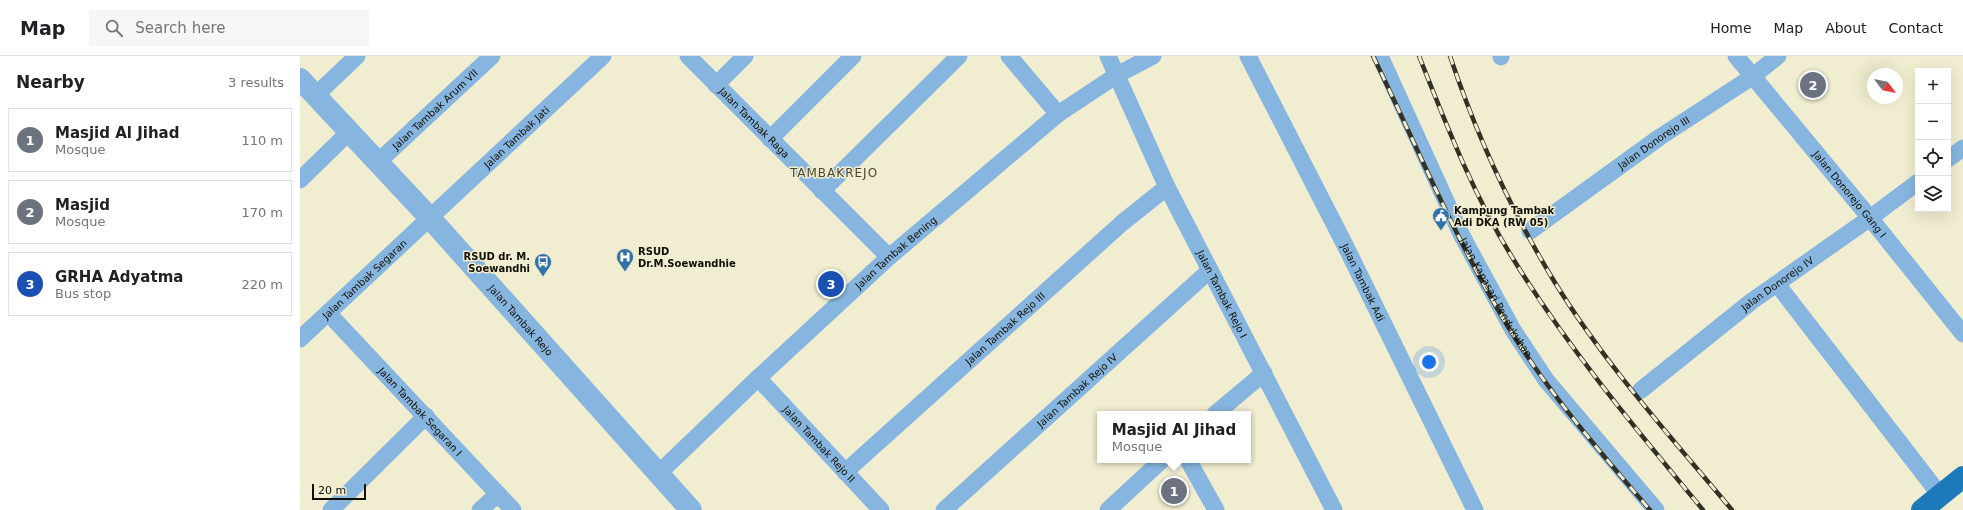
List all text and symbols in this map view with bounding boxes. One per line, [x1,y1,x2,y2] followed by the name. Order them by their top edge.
[89,10,369,46] search box
[20,17,65,39] text: Map
[103,17,125,39] icon: search
[135,19,225,37] text: Search here
[1710,20,1752,36] text: Home
[1774,20,1803,36] text: Map
[1825,20,1867,36] text: About
[1889,20,1943,36] text: Contact
[389,67,480,152] street label: Jalan Tambak Arum VII
[1867,68,1903,104] north arrow
[1915,68,1951,212] map controls
[1915,68,1951,104] button: +
[1800,70,1826,100] pin: 2
[16,72,85,92] text: Nearby
[228,75,284,90] text: 3 results
[716,84,792,160] street label: Jalan Tambak Raga
[481,104,551,171] street label: Jalan Tambak Jati
[1915,104,1951,140] button: −
[1615,114,1691,172] street label: Jalan Donorejo III
[55,124,179,142] text: Masjid Al Jihad
[25,133,35,148] text: 1
[241,133,283,148] text: 110 m
[1915,140,1951,176] button: locate
[55,142,105,157] text: Mosque
[1811,148,1889,239] street label: Jalan Donorejo Gang I
[789,166,878,180] district label: TAMBAKREJO
[1915,176,1951,212] button: layers
[55,196,110,214] text: Masjid
[25,205,35,220] text: 2
[241,205,283,220] text: 170 m
[1454,205,1555,228] place label: Kampung Tambak Adi DKA (RW 05)
[1431,206,1451,231] public building icon: Kampung Tambak Adi DKA (RW 05)
[55,214,105,229] text: Mosque
[852,214,938,292] street label: Jalan Tambak Bening
[1458,235,1535,359] street label: Jalan Kapasari Pendukuhan
[319,237,409,322] street label: Jalan Tambak Segaran
[1339,241,1387,323] street label: Jalan Tambak Adi
[638,246,736,269] place label: RSUD Dr.M.Soewandhie
[615,247,635,272] hospital icon: RSUD Dr.M.Soewandhie
[1195,247,1249,340] street label: Jalan Tambak Rejo I
[464,251,530,274] place label: RSUD dr. M. Soewandhi
[533,252,553,277] bus stop icon: RSUD dr. M. Soewandhi
[1738,254,1816,314] street label: Jalan Donorejo IV
[55,268,183,286] text: GRHA Adyatma
[818,269,844,299] pin: 3
[25,277,35,292] text: 3
[241,277,283,292] text: 220 m
[486,282,555,358] street label: Jalan Tambak Rejo
[55,286,111,301] text: Bus stop
[962,290,1047,367] street label: Jalan Tambak Rejo III
[1034,351,1119,430] street label: Jalan Tambak Rejo IV
[1419,352,1439,372] your location
[376,364,465,458] street label: Jalan Tambak Segaran I
[781,403,857,484] street label: Jalan Tambak Rejo II
[1097,411,1251,463] popup
[1112,421,1236,439] text: Masjid Al Jihad
[1112,439,1162,454] text: Mosque
[1161,476,1187,506] pin: 1
[312,482,366,501] scale bar
[318,484,346,497] text: 20 m

